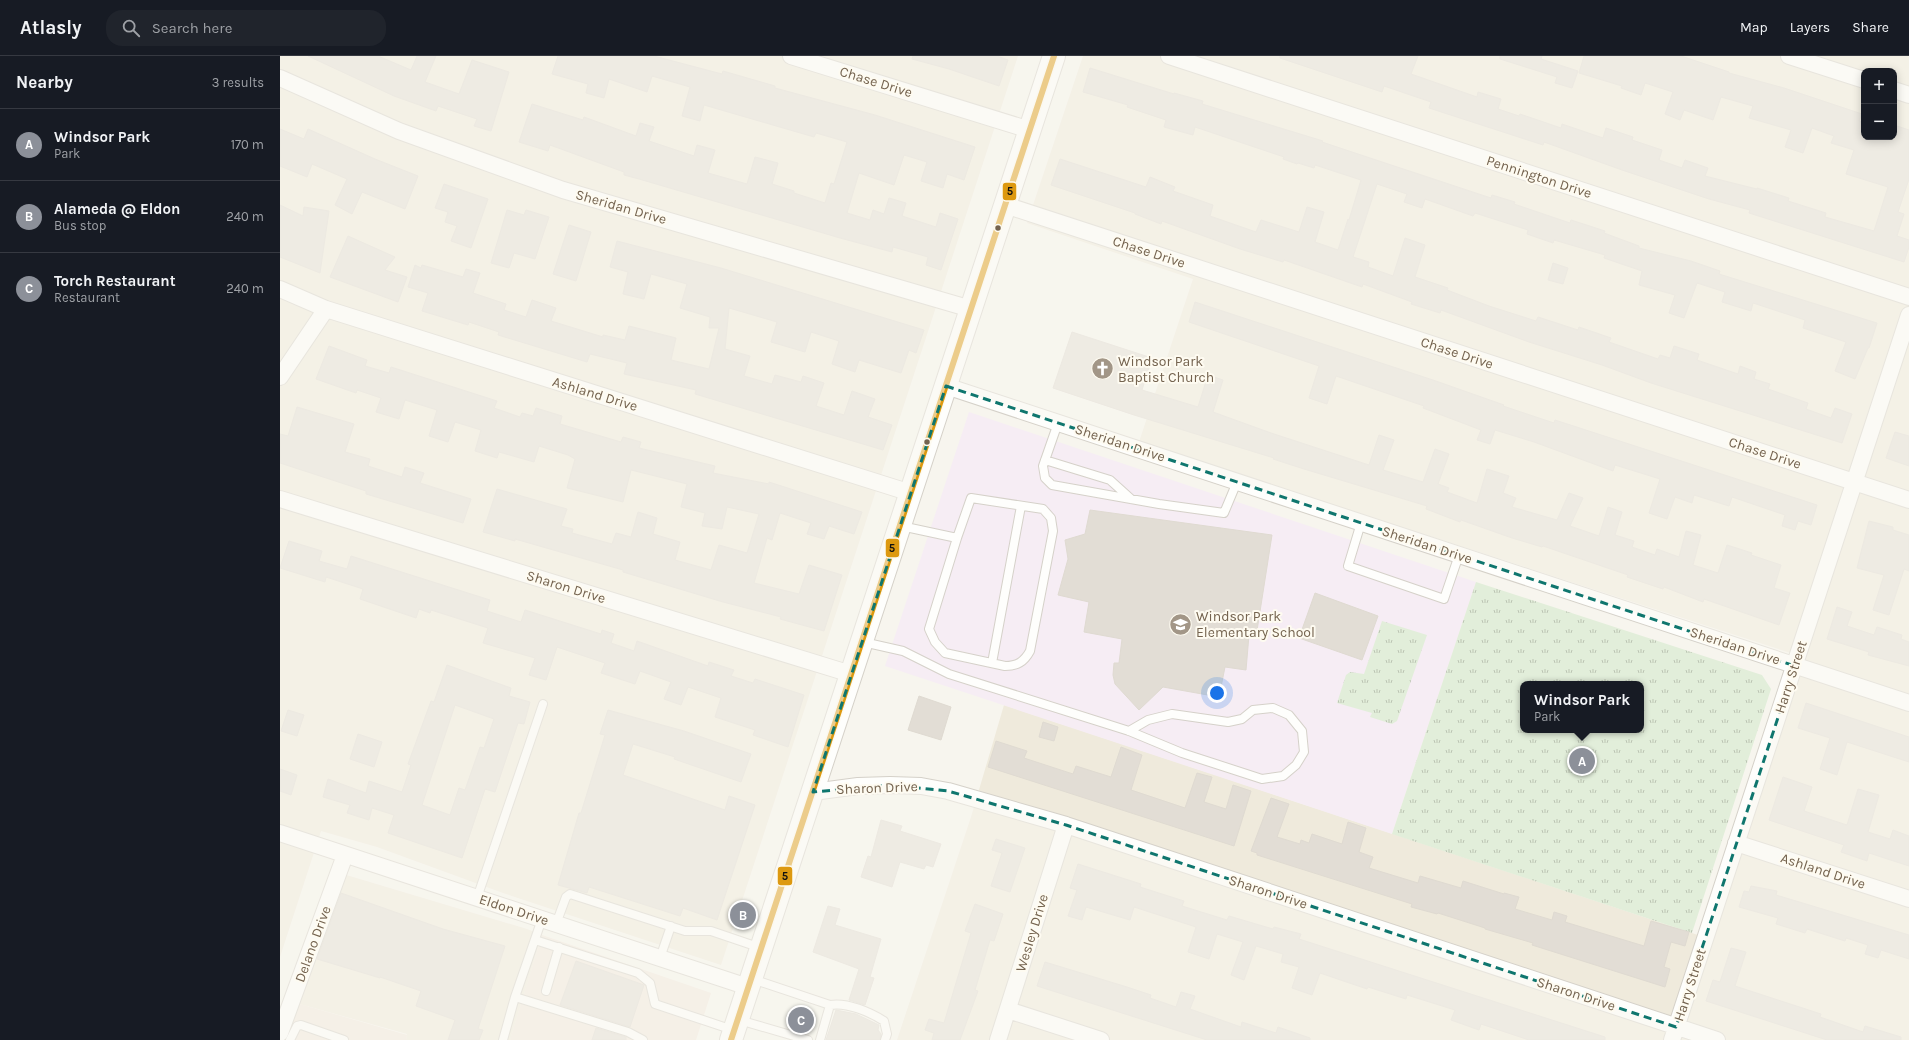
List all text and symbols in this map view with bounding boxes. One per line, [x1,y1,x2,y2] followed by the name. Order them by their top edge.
[106,10,386,46] search box
[20,17,82,39] text: Atlasly
[120,17,142,39] icon: search
[152,19,232,37] text: Search here
[1740,19,1768,36] text: Map
[1790,19,1830,36] text: Layers
[1852,19,1889,36] text: Share
[838,63,914,101] street label: Chase Drive
[1861,68,1897,140] map controls
[1861,68,1897,104] button: +
[16,72,73,92] text: Nearby
[212,75,264,90] text: 3 results
[1861,104,1897,140] button: −
[54,128,150,146] text: Windsor Park
[25,137,33,152] text: A
[231,137,264,152] text: 170 m
[54,146,80,161] text: Park
[1484,152,1594,202] street label: Pennington Drive
[1002,182,1017,201] line badge: 5
[1007,185,1013,198] text: 5
[574,186,668,228] street label: Sheridan Drive
[54,200,180,218] text: Alameda @ Eldon
[25,209,33,224] text: B
[226,209,264,224] text: 240 m
[54,218,106,233] text: Bus stop
[993,223,1003,233] unlabelled marker
[1111,232,1187,272] street label: Chase Drive
[54,272,176,290] text: Torch Restaurant
[25,281,33,296] text: C
[226,281,264,296] text: 240 m
[54,290,120,305] text: Restaurant
[1419,333,1495,373] street label: Chase Drive
[1118,353,1214,386] place label: Windsor Park Baptist Church
[1090,356,1116,382] church icon: Windsor Park Baptist Church
[550,373,640,415] street label: Ashland Drive
[1073,420,1167,466] street label: Sheridan Drive
[1727,433,1803,473] street label: Chase Drive
[922,437,932,447] unlabelled marker
[1380,522,1474,568] street label: Sheridan Drive
[885,538,900,558] line badge: 5
[889,542,895,555] text: 5
[524,567,608,607] street label: Sharon Drive
[1196,608,1315,641] place label: Windsor Park Elementary School
[1167,611,1193,637] school or university icon: Windsor Park Elementary School
[1688,623,1782,669] street label: Sheridan Drive
[1771,638,1811,716] street label: Harry Street
[1520,681,1644,733] popup
[1207,683,1227,703] your location
[1534,691,1630,709] text: Windsor Park
[1534,709,1560,724] text: Park
[1569,746,1595,776] pin: A
[836,778,918,798] street label: Sharon Drive
[1778,849,1868,893] street label: Ashland Drive
[777,866,793,886] line badge: 5
[782,870,788,883] text: 5
[1226,871,1310,913] street label: Sharon Drive
[477,891,551,929] street label: Eldon Drive
[1012,892,1052,974] street label: Wesley Drive
[730,900,756,930] pin: B
[291,903,335,985] street label: Delano Drive
[1670,946,1710,1024] street label: Harry Street
[1534,973,1618,1015] street label: Sharon Drive
[788,1005,814,1035] pin: C

